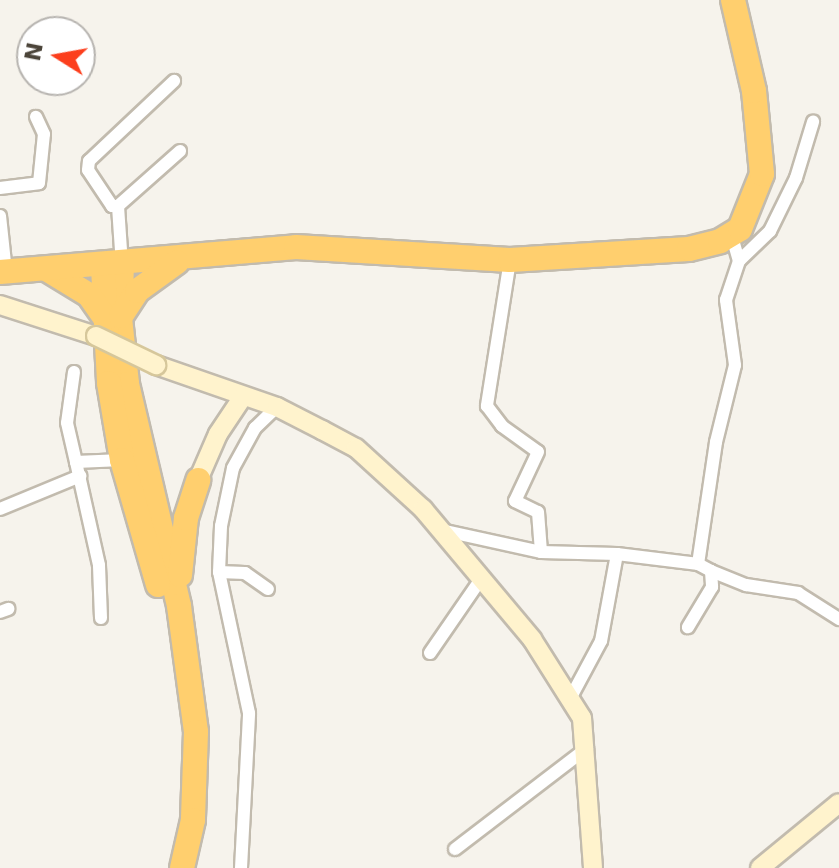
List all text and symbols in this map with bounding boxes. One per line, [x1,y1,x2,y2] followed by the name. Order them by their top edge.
[16,16,96,96] north arrow
[20,40,48,63] text: N

